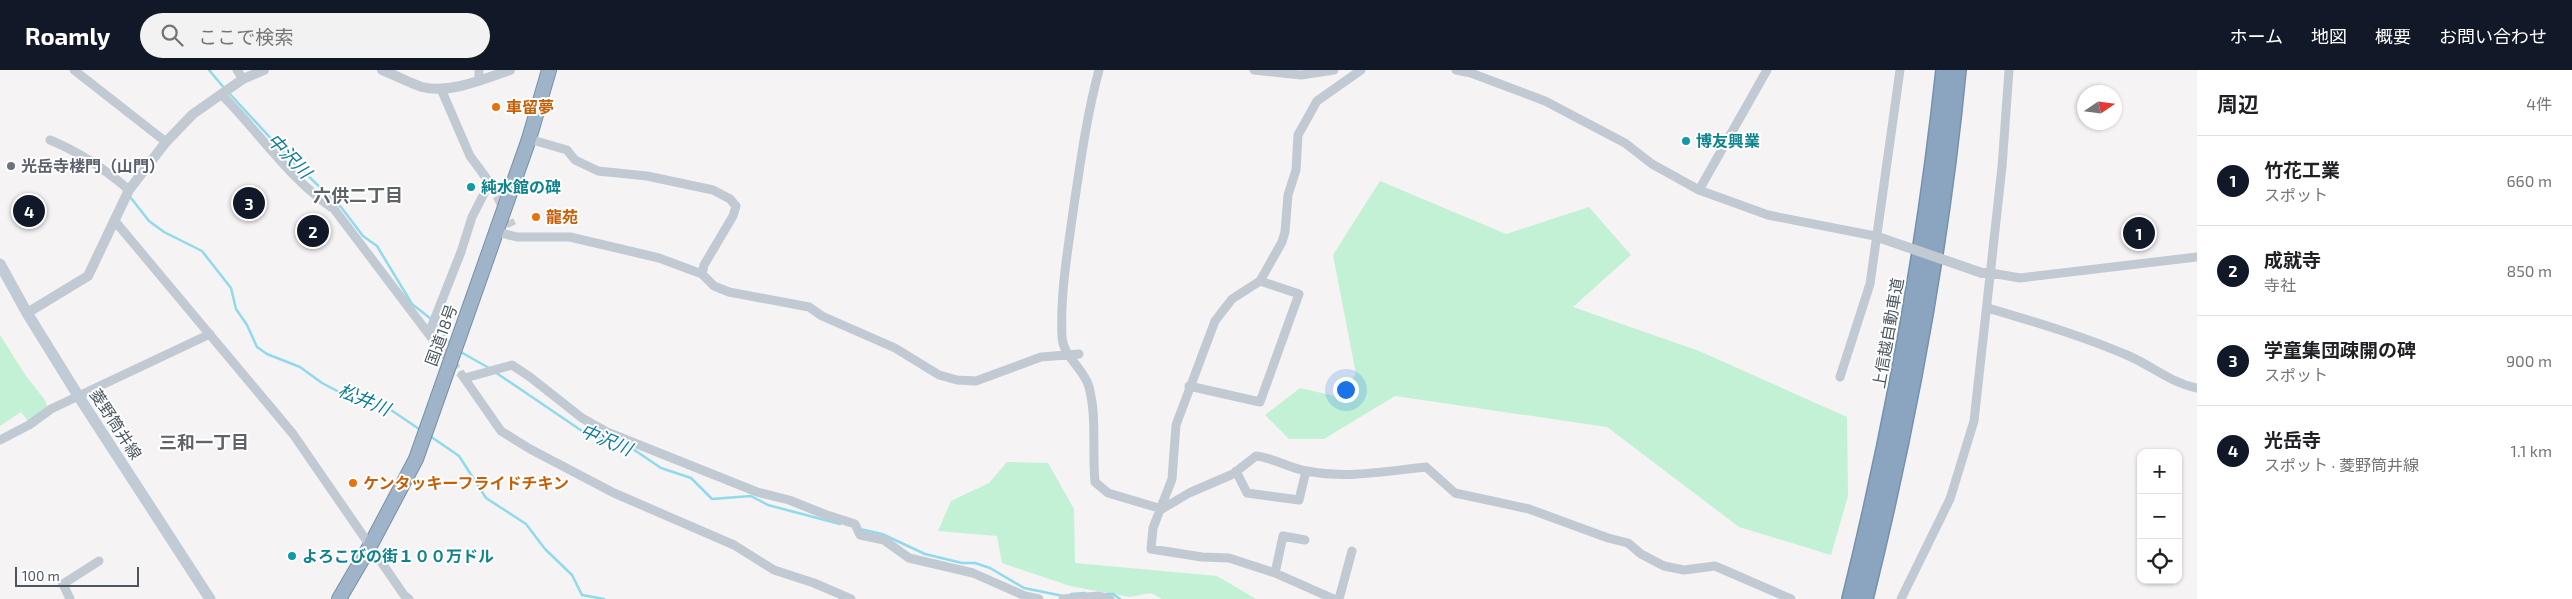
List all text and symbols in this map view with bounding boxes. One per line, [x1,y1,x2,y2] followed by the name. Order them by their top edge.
[140,13,490,58] search box
[25,21,110,50] text: Roamly
[158,21,186,49] icon: search
[198,25,293,48] text: ここで検索
[2230,25,2283,47] text: ホーム
[2311,25,2347,47] text: 地図
[2375,25,2411,47] text: 概要
[2439,25,2547,47] text: お問い合わせ
[2077,85,2122,130] north arrow
[2217,91,2259,116] text: 周辺
[2526,94,2552,113] text: 4件
[506,97,554,116] place label: 車留夢
[490,101,502,113] marker: 車留夢
[263,128,318,184] water label: 中沢川
[1696,131,1760,150] place label: 博友興業
[1680,135,1692,147] marker: 博友興業
[21,156,165,175] place label: 光岳寺楼門（山門）
[2264,158,2340,181] text: 竹花工業
[5,160,17,172] marker: 光岳寺楼門（山門）
[2230,171,2236,190] text: 1
[2506,171,2552,190] text: 660 m
[481,177,561,196] place label: 純水館の碑
[465,181,477,193] marker: 純水館の碑
[233,184,265,222] pin: 3
[313,184,403,206] district label: 六供二丁目
[2264,185,2328,204] text: スポット
[13,192,45,230] pin: 4
[546,207,578,226] place label: 龍苑
[530,211,542,223] marker: 龍苑
[297,212,329,250] pin: 2
[2123,214,2155,252] pin: 1
[2264,248,2321,271] text: 成就寺
[2228,261,2238,280] text: 2
[2506,261,2552,280] text: 850 m
[2264,275,2296,294] text: 寺社
[1868,276,1907,390] street label: 上信越自動車道
[421,301,460,368] street label: 国道18号
[2264,338,2416,361] text: 学童集団疎開の碑
[2228,351,2238,370] text: 3
[2506,351,2552,370] text: 900 m
[2264,365,2328,384] text: スポット
[1333,377,1359,403] your location
[335,378,395,421] water label: 松井川
[87,385,146,462] street label: 菱野筒井線
[577,418,637,461] water label: 中沢川
[2264,428,2321,451] text: 光岳寺
[159,431,249,453] district label: 三和一丁目
[2228,441,2238,460] text: 4
[2511,441,2552,460] text: 1.1 km
[2137,449,2182,584] map controls
[2137,449,2182,494] button: +
[2264,455,2419,474] text: スポット · 菱野筒井線
[363,473,569,492] place label: ケンタッキーフライドチキン
[347,477,359,489] marker: ケンタッキーフライドチキン
[2137,494,2182,539] button: −
[2137,539,2182,584] button: locate
[302,546,494,565] place label: よろこびの街１００万ドル
[286,550,298,562] marker: よろこびの街１００万ドル
[15,564,139,587] scale bar
[22,567,60,584] text: 100 m

